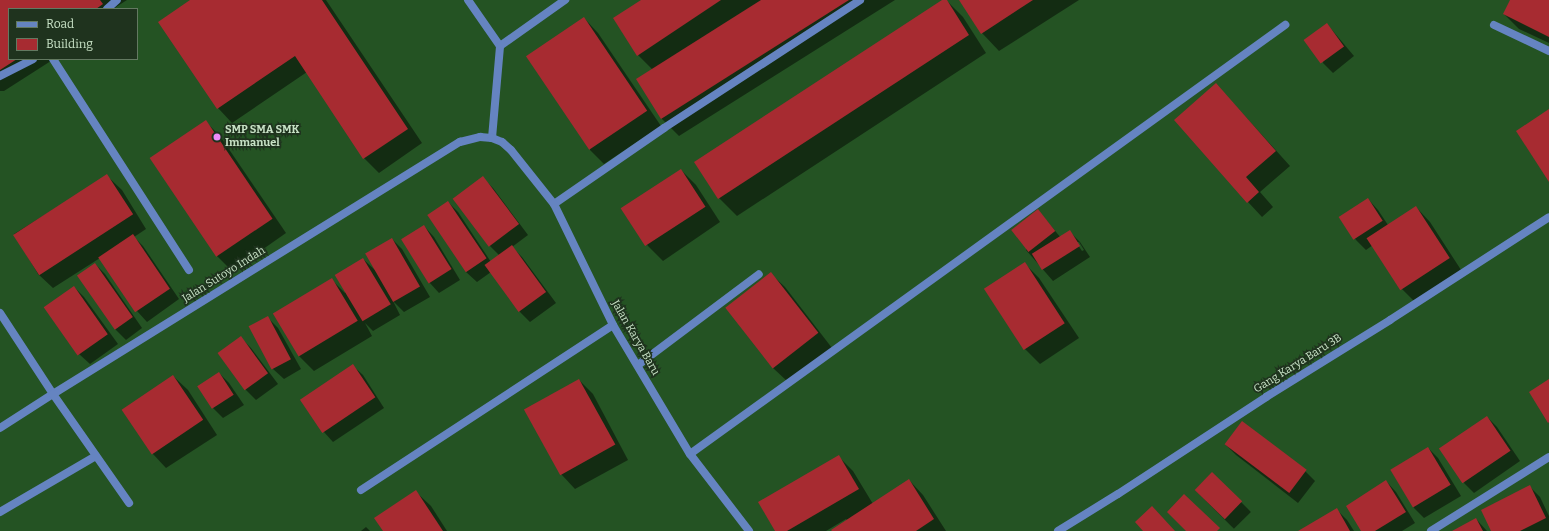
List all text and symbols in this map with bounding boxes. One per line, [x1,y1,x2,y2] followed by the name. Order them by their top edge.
[8,8,138,60] legend
[46,17,74,31] text: Road
[46,37,93,51] text: Building
[225,124,299,150] place label: SMP SMA SMK Immanuel
[212,132,222,142] marker: SMP SMA SMK Immanuel
[180,244,268,306] street label: Jalan Sutoyo Indah
[608,298,662,378] street label: Jalan Karya Baru
[1252,332,1344,396] street label: Gang Karya Baru 3B

